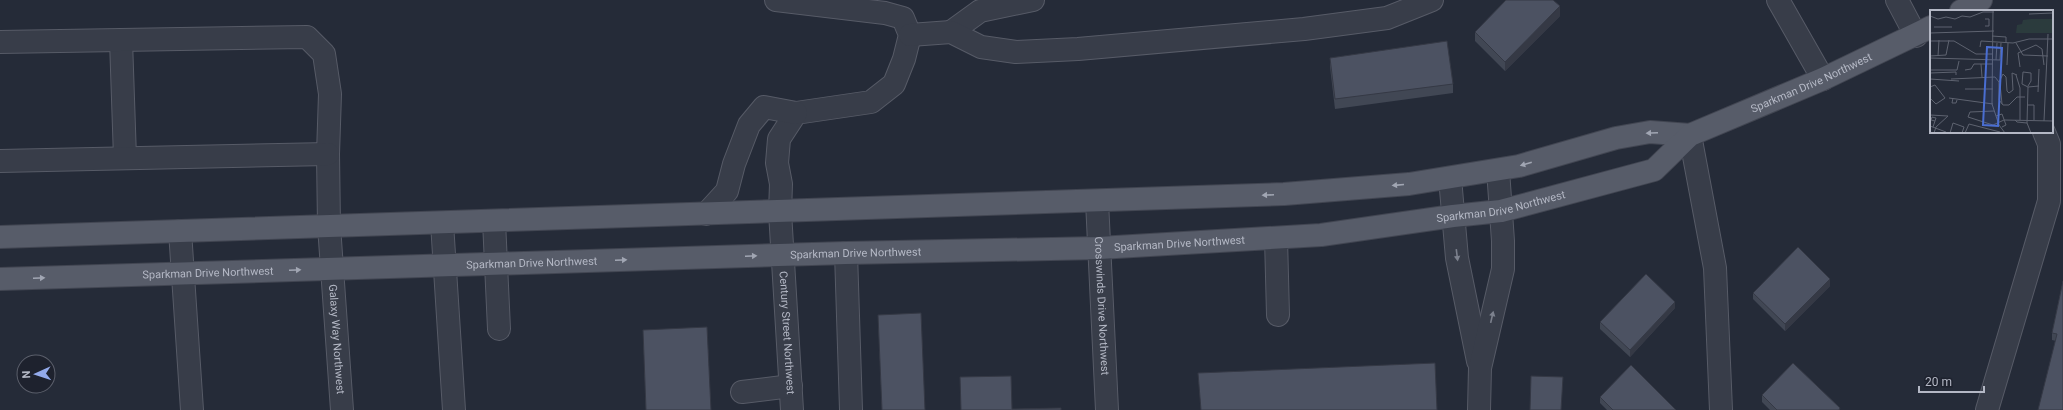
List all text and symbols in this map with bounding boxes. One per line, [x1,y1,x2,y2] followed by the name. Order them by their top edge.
[1930,10,2053,133] inset map
[1749,50,1874,115] street label: Sparkman Drive Northwest
[1645,130,1658,136] one-way arrow
[1520,161,1532,167] one-way arrow
[1392,182,1404,189] one-way arrow
[1435,187,1567,225] street label: Sparkman Drive Northwest
[1262,191,1274,198] one-way arrow
[1114,233,1246,254] street label: Sparkman Drive Northwest
[1092,236,1112,376] street label: Crosswinds Drive Northwest
[790,245,922,261] street label: Sparkman Drive Northwest
[1454,249,1460,261] one-way arrow
[745,253,758,259] one-way arrow
[466,254,598,271] street label: Sparkman Drive Northwest
[615,257,628,263] one-way arrow
[142,264,274,281] street label: Sparkman Drive Northwest
[289,267,302,273] one-way arrow
[777,271,798,395] street label: Century Street Northwest
[33,275,46,281] one-way arrow
[327,284,347,395] street label: Galaxy Way Northwest
[1489,310,1495,323] one-way arrow
[16,354,56,394] north arrow
[1919,368,1984,394] scale bar
[20,370,33,379] text: N
[1925,375,1952,389] text: 20 m

